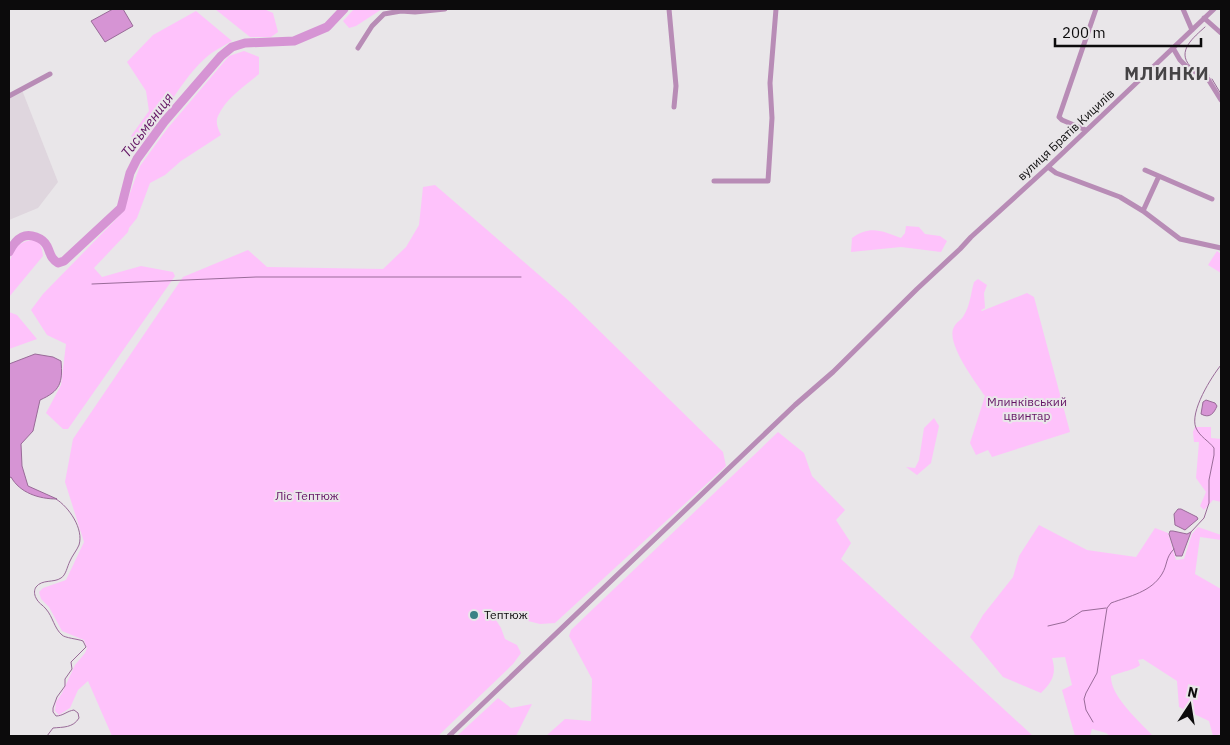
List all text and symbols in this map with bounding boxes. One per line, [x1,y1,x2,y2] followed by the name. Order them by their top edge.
[1055,15,1201,47] scale bar
[1062,23,1106,42] text: 200 m
[1124,62,1210,85] district label: МЛИНКИ
[1014,86,1117,184] street label: вулиця Братів Кицилів
[117,89,177,161] water label: Тисьмениця
[987,394,1067,423] park label: Млинківський цвинтар
[275,488,339,503] park label: Ліс Тептюж
[484,607,528,622] place label: Тептюж
[468,609,480,621] marker: Тептюж
[1165,680,1215,730] north arrow
[1186,682,1200,702] text: N

